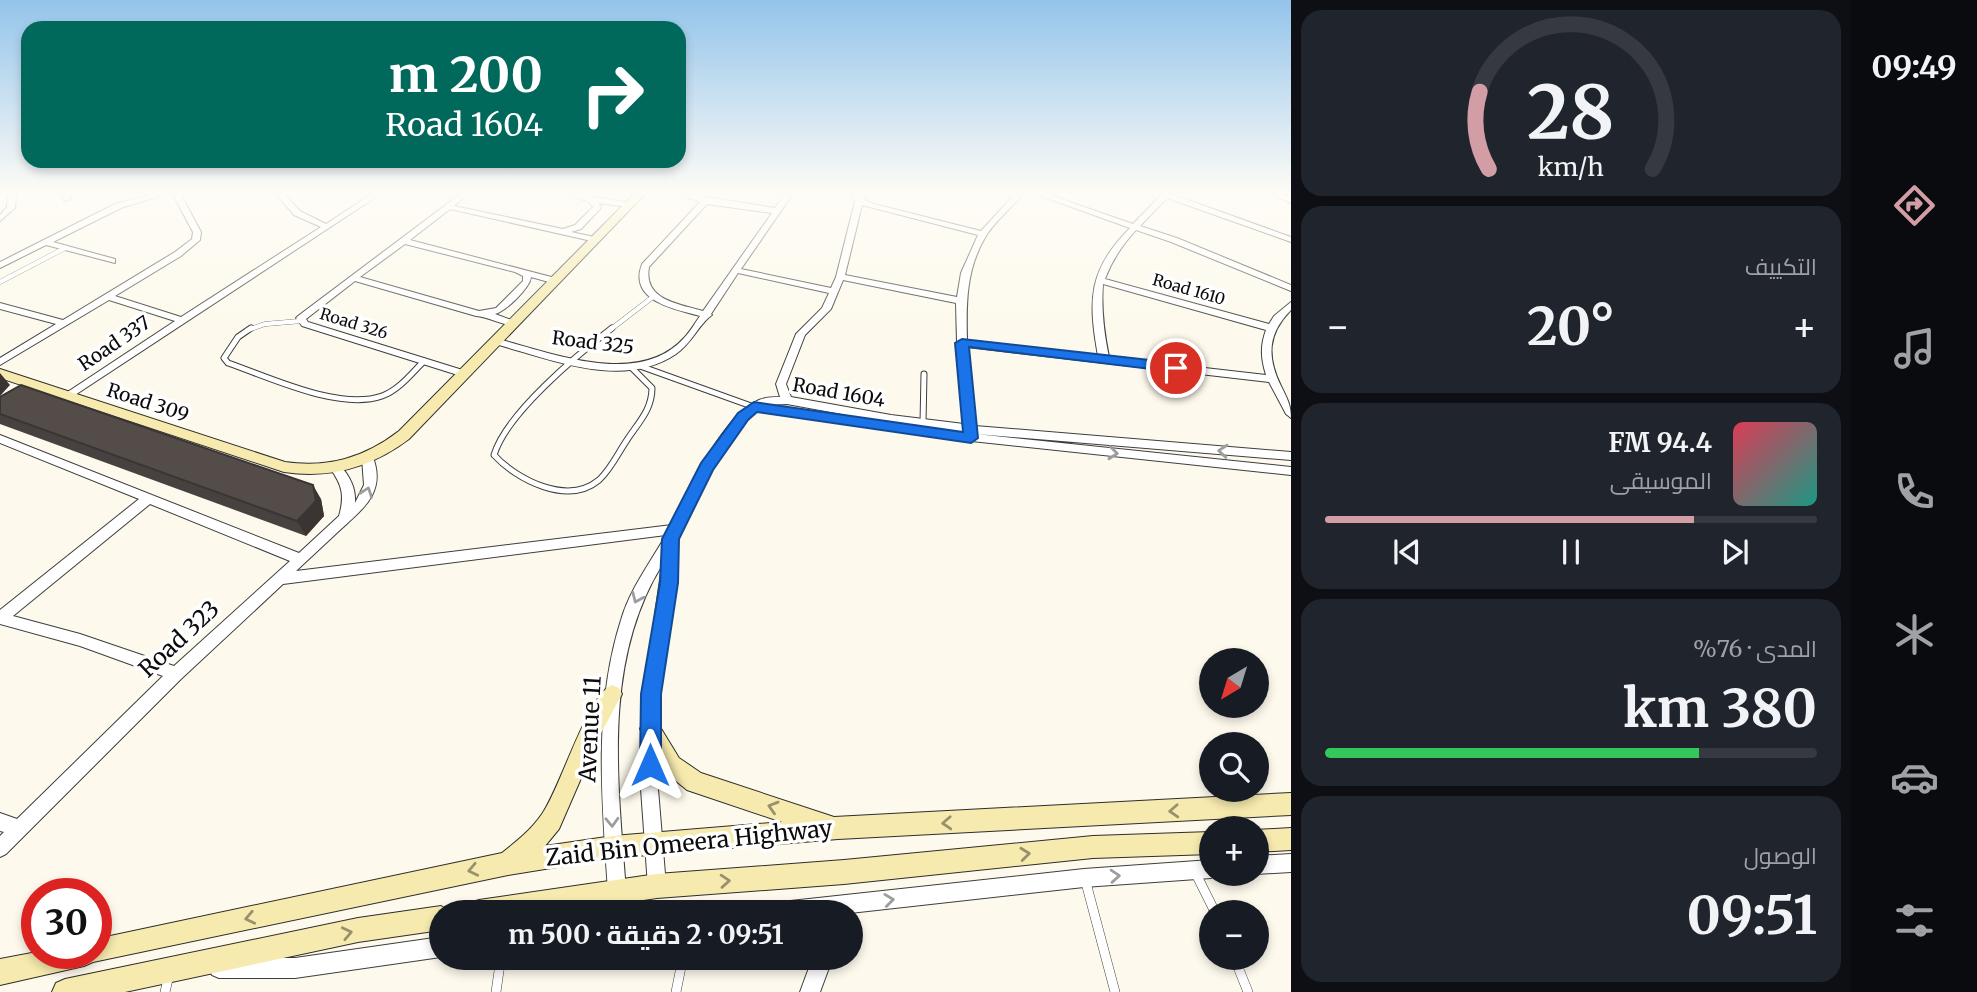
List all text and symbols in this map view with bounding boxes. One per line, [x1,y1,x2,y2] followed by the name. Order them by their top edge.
[389,44,543,105] text: 200 m
[1871,47,1957,87] text: 09:49
[567,49,658,140] icon: right
[1527,68,1615,160] text: 28
[385,105,543,145] text: Road 1604
[1538,151,1604,183] text: km/h
[1890,181,1939,230] icon: directions
[1745,252,1817,281] text: التكييف
[1150,269,1228,309] street label: Road 1610
[1527,294,1615,359] text: 20°
[318,303,391,343] street label: Road 326
[1325,303,1350,350] text: −
[1792,303,1817,350] text: +
[73,310,155,376] street label: Road 337
[1890,324,1939,373] icon: music
[551,325,635,359] street label: Road 325
[1146,338,1206,398] pin
[1157,349,1195,387] icon: arrive
[791,372,887,412] street label: Road 1604
[104,377,192,427] street label: Road 309
[1608,426,1712,459] text: 94.4 FM
[1217,444,1228,459] one-way arrow
[1108,445,1119,460] one-way arrow
[1610,466,1712,495] text: الموسيقى
[1890,467,1939,516] icon: phone
[359,486,373,499] one-way arrow
[1388,533,1426,571] icon: previous
[1552,533,1590,571] icon: pause
[1716,533,1754,571] icon: next
[631,591,645,603] one-way arrow
[132,594,225,683] street label: Road 323
[1890,610,1939,659] icon: climate
[1693,634,1817,663] text: المدى · 76%
[1199,648,1269,718] north arrow
[1199,648,1269,970] map controls
[572,675,607,784] street label: Avenue 11
[1623,676,1817,741] text: 380 km
[613,728,687,802] position arrow
[1199,732,1269,802] button: search
[1890,753,1939,802] icon: car
[768,801,780,816] one-way arrow
[1168,803,1179,818] one-way arrow
[544,813,834,872] street label: Zaid Bin Omeera Highway
[941,815,952,830] one-way arrow
[1199,816,1269,886] button: +
[604,817,619,828] one-way arrow
[1744,841,1817,870] text: الوصول
[1020,847,1031,862] one-way arrow
[467,862,479,876] one-way arrow
[1110,869,1121,884] one-way arrow
[720,874,731,889] one-way arrow
[21,878,112,969] speed limit sign: 30
[1687,883,1817,948] text: 09:51
[883,893,895,908] one-way arrow
[1890,896,1939,945] icon: filters
[1199,900,1269,970] button: −
[244,910,256,924] one-way arrow
[508,918,784,951] text: 09:51 · 2 دقيقة · 500 m
[341,926,353,941] one-way arrow

